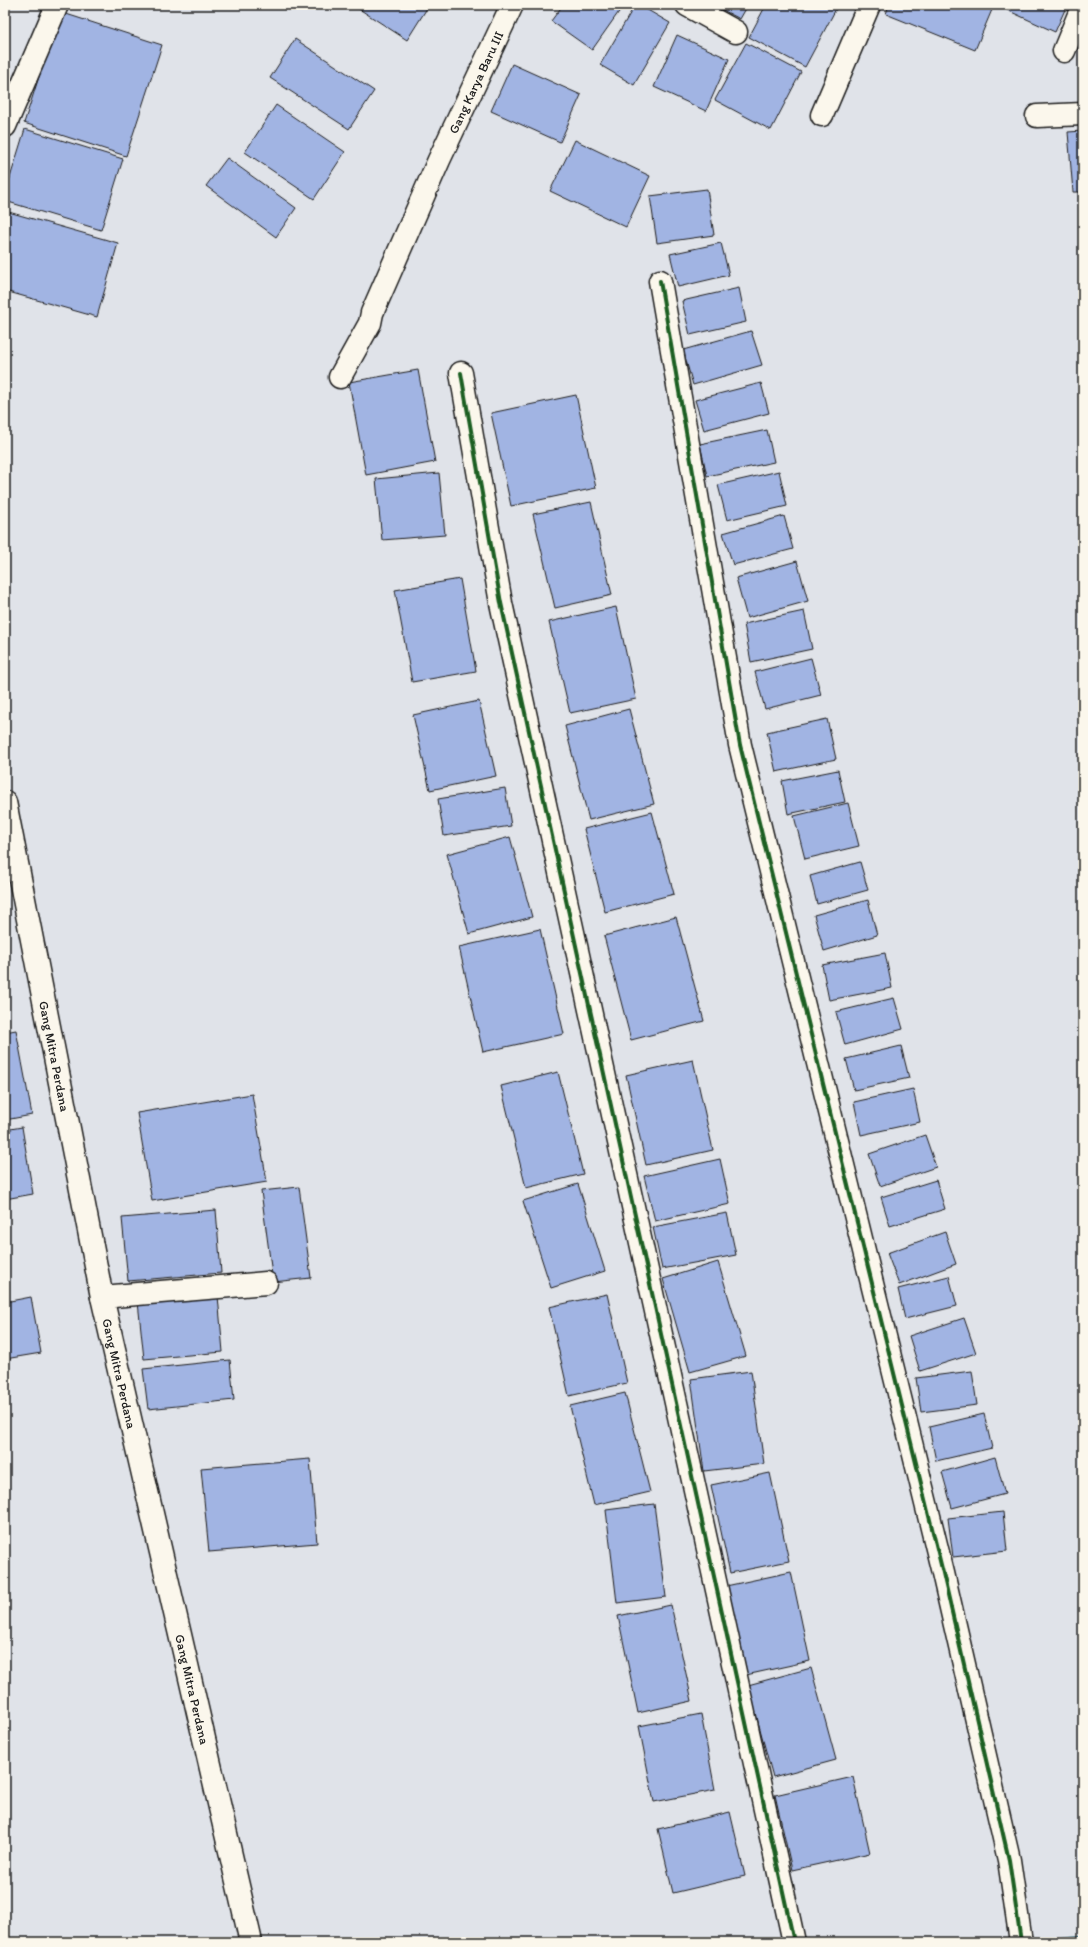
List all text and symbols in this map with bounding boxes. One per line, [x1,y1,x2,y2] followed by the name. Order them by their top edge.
[445,28,506,136] street label: Gang Karya Baru III
[37,999,73,1113] street label: Gang Mitra Perdana
[100,1317,140,1430] street label: Gang Mitra Perdana
[173,1633,213,1746] street label: Gang Mitra Perdana

